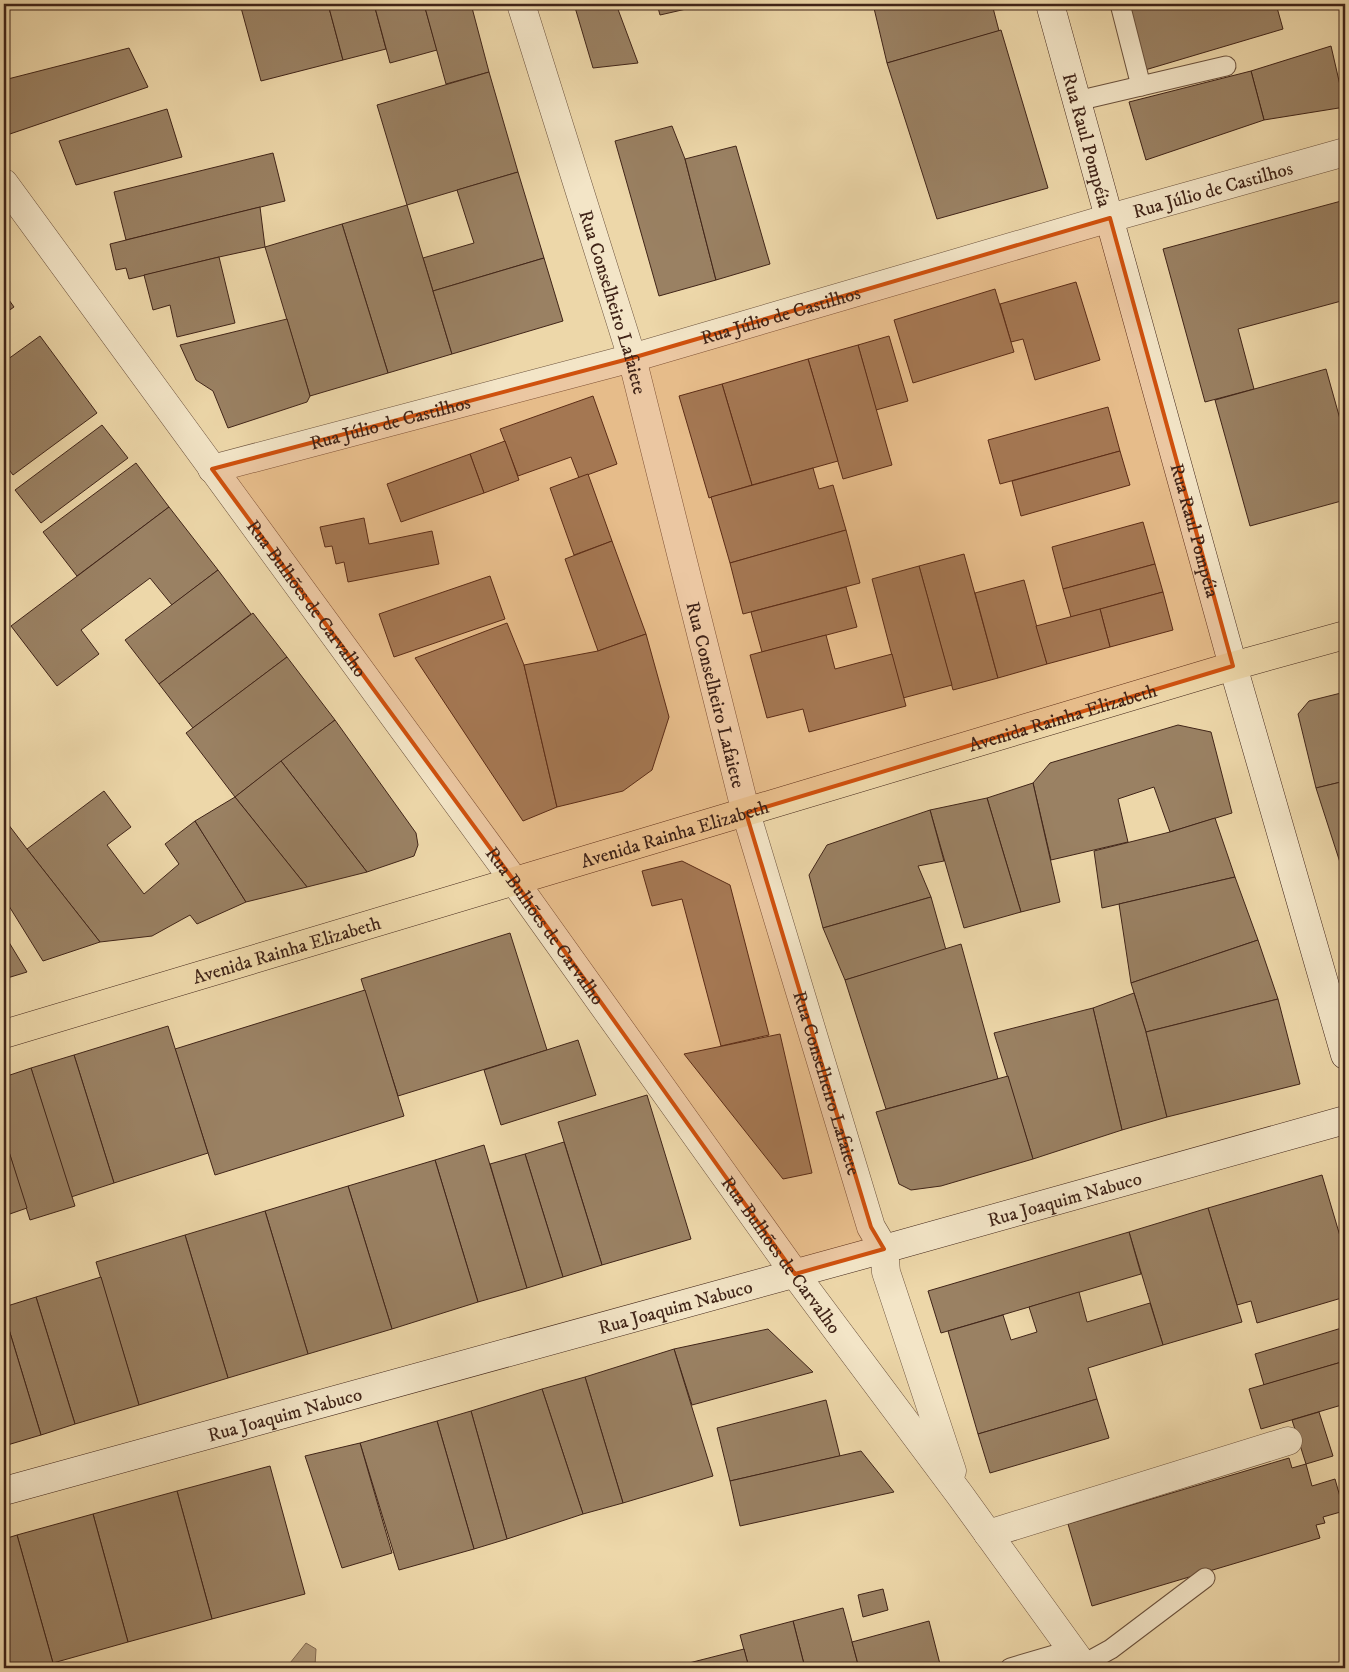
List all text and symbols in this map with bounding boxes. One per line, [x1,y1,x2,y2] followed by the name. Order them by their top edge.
[1057,71,1116,210] street label: Rua Raul Pompéia
[1130,157,1296,224] street label: Rua Júlio de Castilhos
[573,207,651,397] street label: Rua Conselheiro Lafaiete
[698,282,863,350] street label: Rua Júlio de Castilhos
[308,391,473,456] street label: Rua Júlio de Castilhos
[1165,461,1224,600] street label: Rua Raul Pompéia
[241,516,371,682] street label: Rua Bulhões de Carvalho
[680,599,749,791] street label: Rua Conselheiro Lafaiete
[966,679,1160,758] street label: Avenida Rainha Elizabeth
[578,796,772,874] street label: Avenida Rainha Elizabeth
[480,843,609,1010] street label: Rua Bulhões de Carvalho
[190,912,384,990] street label: Avenida Rainha Elizabeth
[787,988,865,1178] street label: Rua Conselheiro Lafaiete
[985,1167,1145,1232] street label: Rua Joaquim Nabuco
[716,1172,845,1339] street label: Rua Bulhões de Carvalho
[596,1276,755,1340] street label: Rua Joaquim Nabuco
[205,1383,365,1447] street label: Rua Joaquim Nabuco

